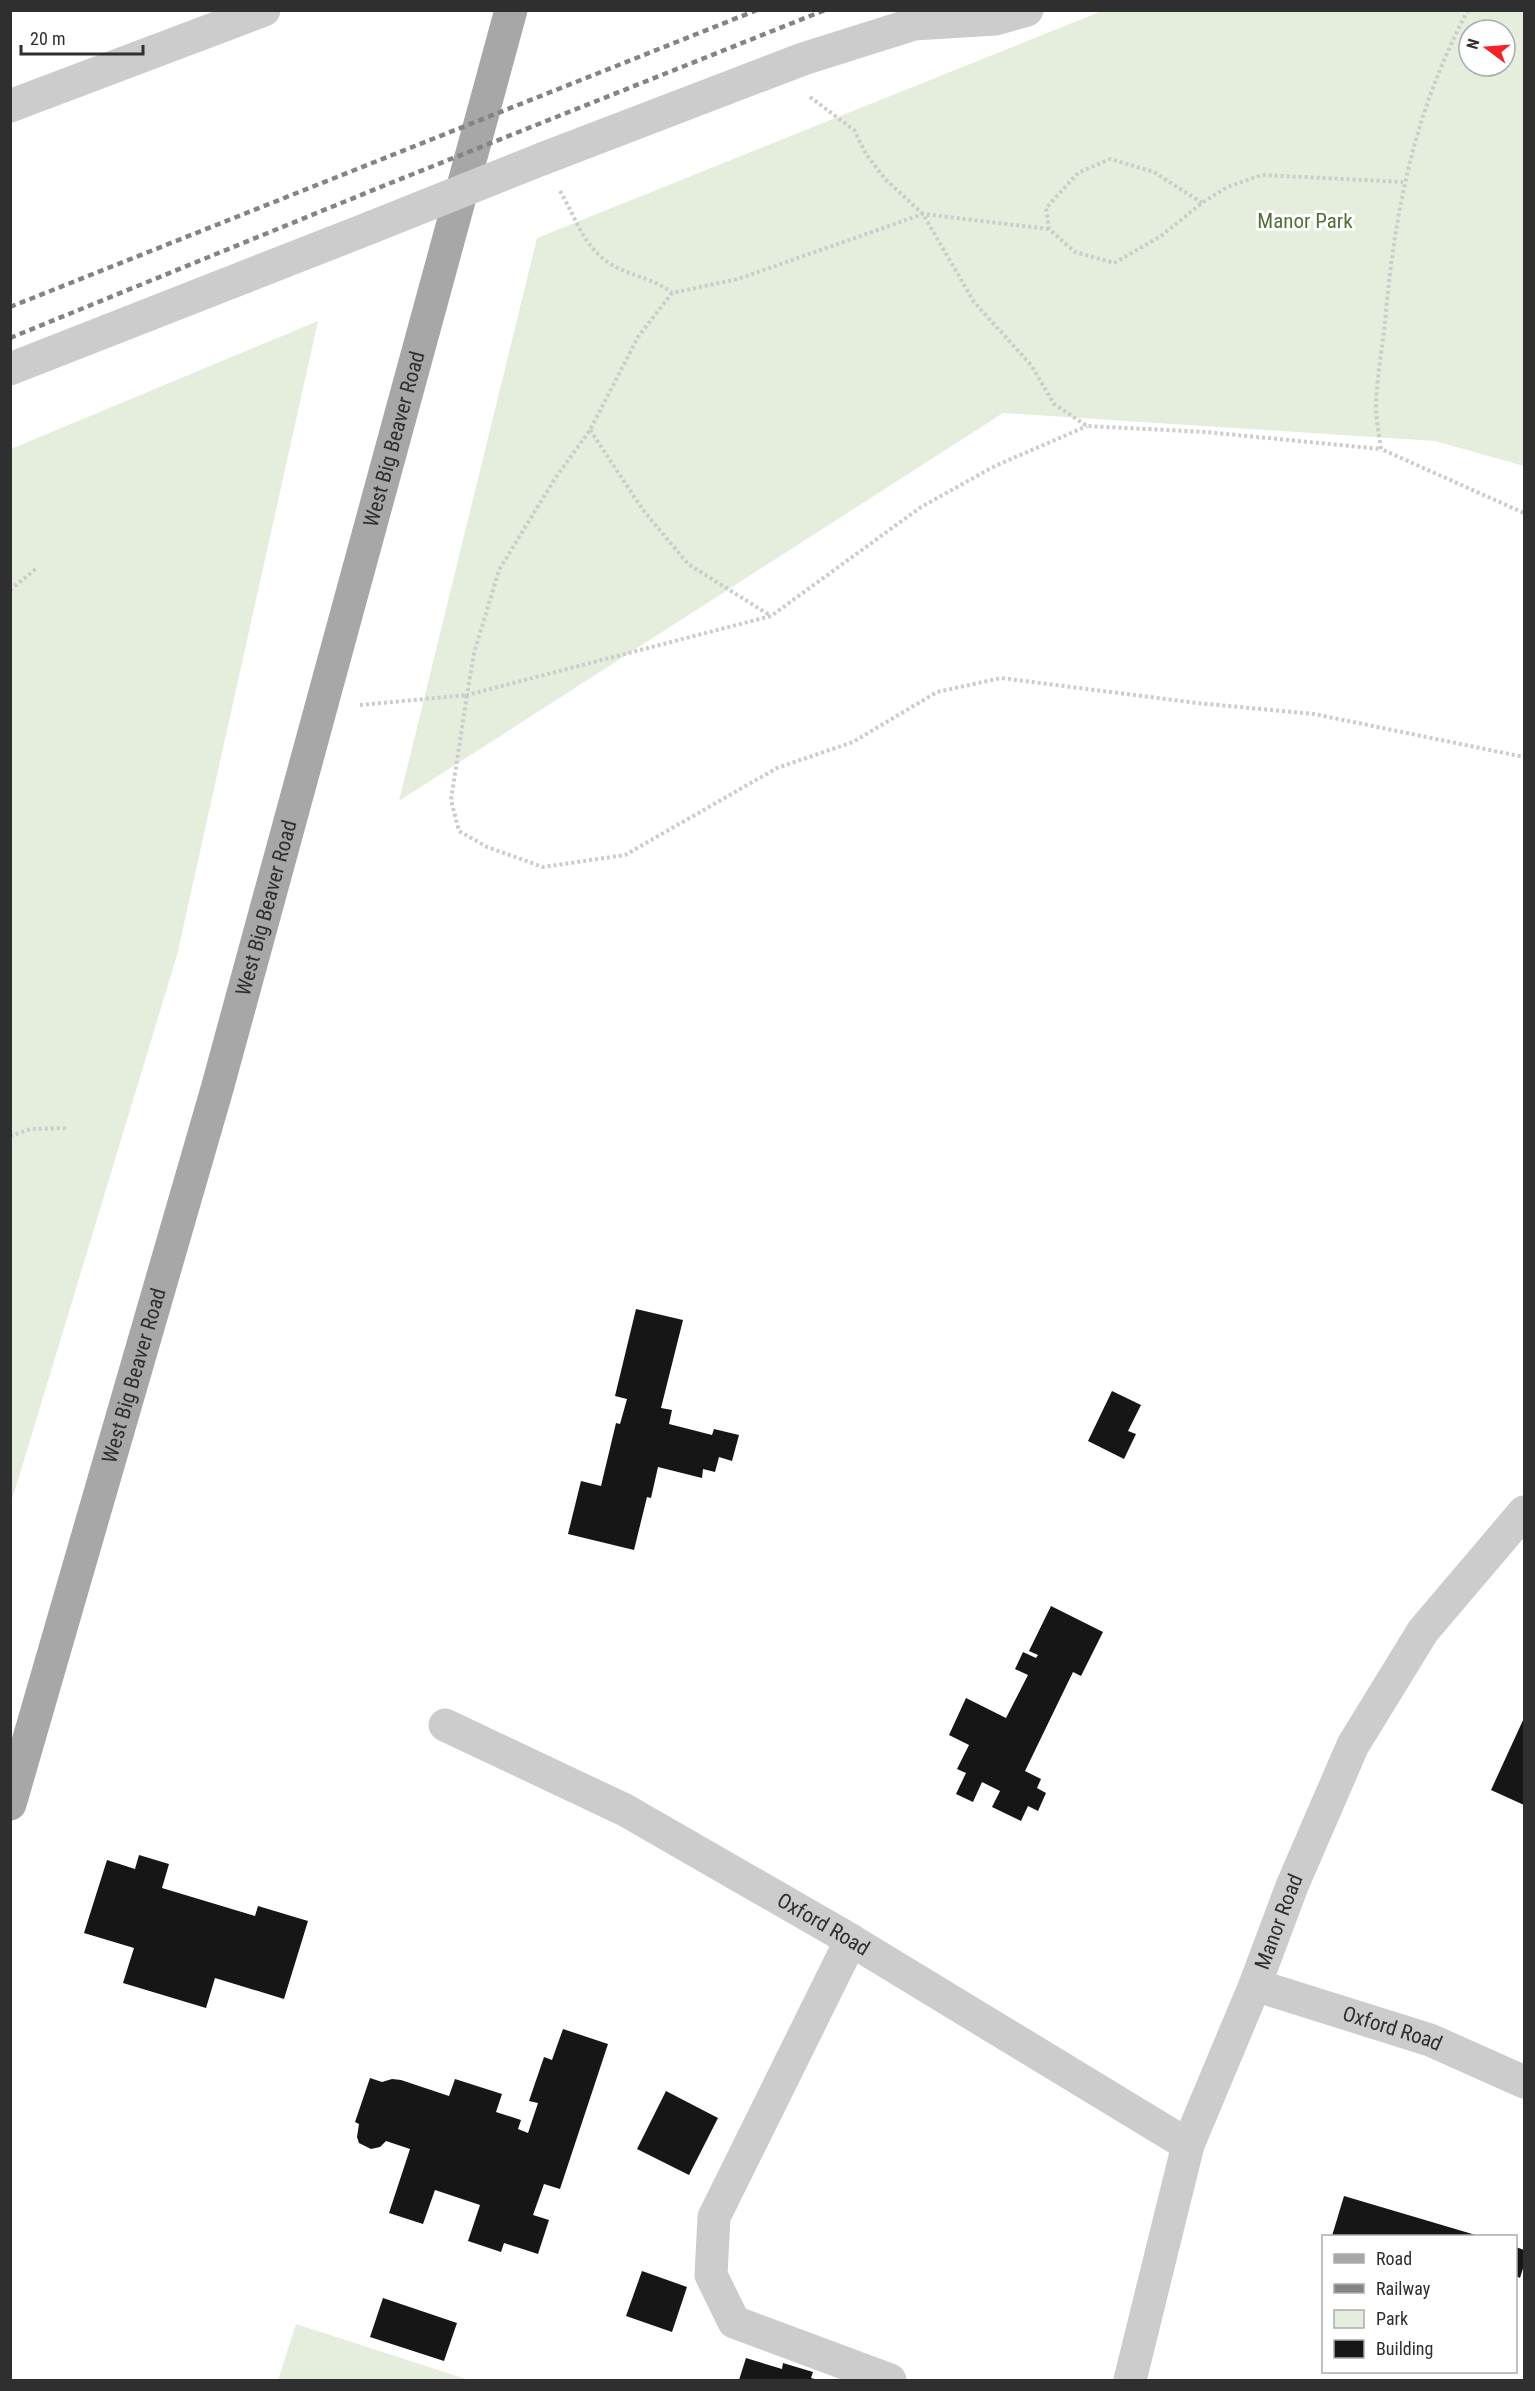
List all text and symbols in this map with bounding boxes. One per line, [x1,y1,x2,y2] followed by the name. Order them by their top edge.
[21,18,142,56] scale bar
[1457,18,1517,78] north arrow
[30,28,65,49] text: 20 m
[1463,37,1484,51] text: N
[1257,209,1353,233] park label: Manor Park
[359,349,429,530] street label: West Big Beaver Road
[231,817,302,998] street label: West Big Beaver Road
[97,1285,171,1466] street label: West Big Beaver Road
[1250,1870,1308,1973] street label: Manor Road
[773,1888,874,1961] street label: Oxford Road
[1340,2001,1446,2056] street label: Oxford Road
[1322,2235,1517,2373] legend
[1376,2248,1412,2269] text: Road
[1376,2278,1431,2299] text: Railway
[1376,2308,1408,2329] text: Park
[1376,2338,1433,2359] text: Building

